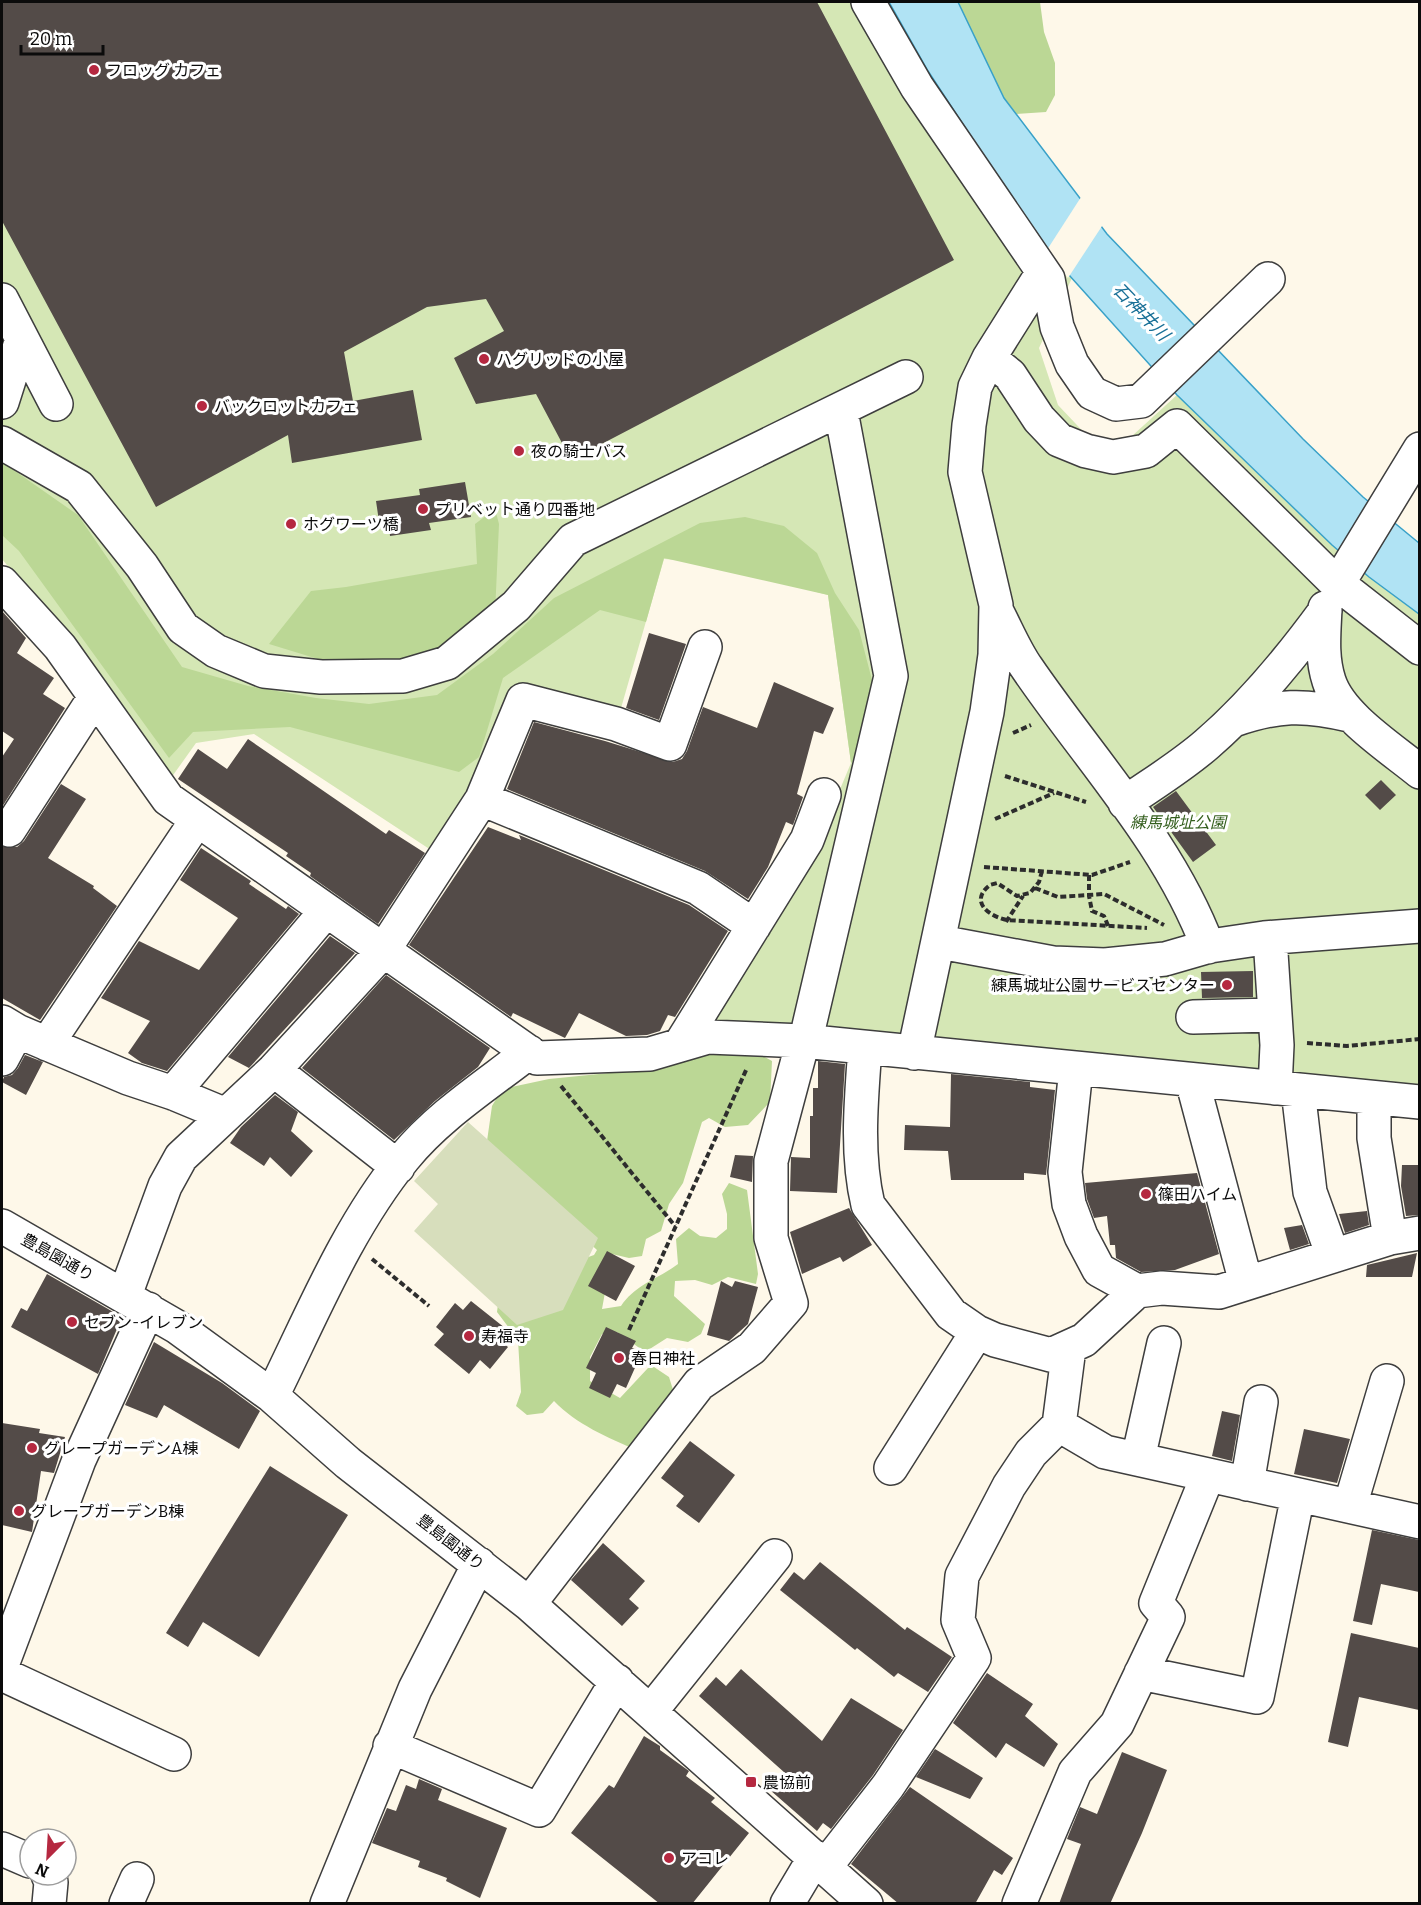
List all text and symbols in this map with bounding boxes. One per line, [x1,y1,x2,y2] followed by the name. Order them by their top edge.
[21,18,104,56] scale bar
[30,28,72,50] text: 20 m
[106,61,221,80] place label: フロッグ カフェ
[87,63,101,77] marker: フロッグ カフェ
[1108,278,1175,347] water label: 石神井川
[496,350,624,369] place label: ハグリッドの小屋
[477,352,491,366] marker: ハグリッドの小屋
[214,397,358,416] place label: バックロットカフェ
[195,399,209,413] marker: バックロットカフェ
[531,442,627,461] place label: 夜の騎士バス
[512,444,526,458] marker: 夜の騎士バス
[435,500,595,519] place label: プリベット通り四番地
[416,502,430,516] marker: プリベット通り四番地
[303,515,399,534] place label: ホグワーツ橋
[284,517,298,531] marker: ホグワーツ橋
[1130,813,1228,832] park label: 練馬城址公園
[991,976,1215,995] place label: 練馬城址公園サービスセンター
[1220,978,1234,992] marker: 練馬城址公園サービスセンター
[1158,1185,1237,1204] place label: 篠田ハイム
[1139,1187,1153,1201] marker: 篠田ハイム
[18,1230,97,1285] street label: 豊島園通り
[84,1313,203,1332] place label: セブン-イレブン
[65,1315,79,1329] marker: セブン-イレブン
[481,1327,529,1346] place label: 寿福寺
[462,1329,476,1343] marker: 寿福寺
[631,1349,695,1368] place label: 春日神社
[612,1351,626,1365] marker: 春日神社
[44,1439,198,1458] place label: グレープガーデンA棟
[25,1441,39,1455] marker: グレープガーデンA棟
[31,1502,184,1521] place label: グレープガーデンB棟
[12,1504,26,1518] marker: グレープガーデンB棟
[413,1510,488,1575] street label: 豊島園通り
[763,1773,811,1792] place label: 農協前
[744,1775,758,1789] marker: 農協前
[18,1827,78,1887] north arrow
[681,1849,729,1868] place label: アコレ
[662,1851,676,1865] marker: アコレ
[33,1859,52,1881] text: N

